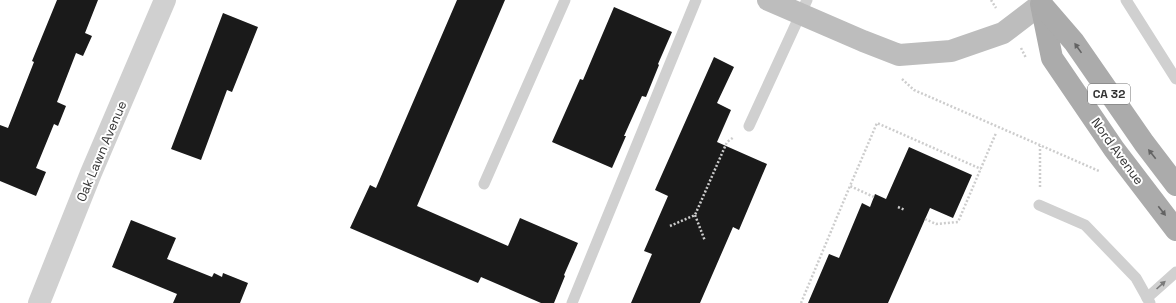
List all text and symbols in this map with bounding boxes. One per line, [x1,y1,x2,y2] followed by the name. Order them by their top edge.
[1074,42,1082,53] one-way arrow
[1088,84,1130,104] road number: CA 32
[72,98,130,204] street label: Oak Lawn Avenue
[1088,114,1148,188] street label: Nord Avenue
[1148,149,1156,160] one-way arrow
[1158,206,1166,216] one-way arrow
[1156,280,1167,289] one-way arrow

